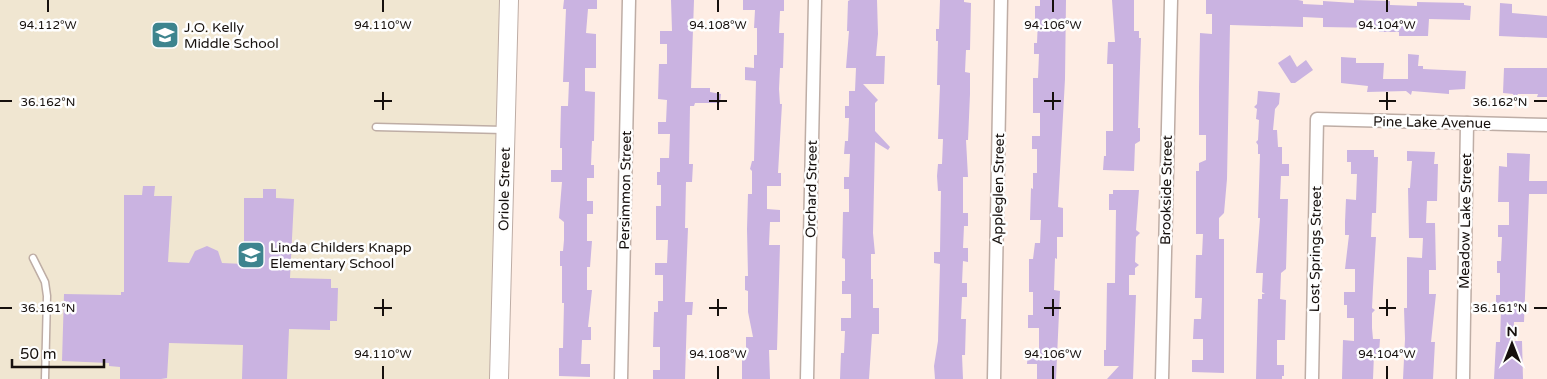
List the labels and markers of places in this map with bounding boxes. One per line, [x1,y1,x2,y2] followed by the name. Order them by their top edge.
[184,19,279,52] place label: J.O. Kelly Middle School
[150,20,180,50] school or university icon: J.O. Kelly Middle School
[270,239,412,272] place label: Linda Childers Knapp Elementary School
[236,240,266,270] school or university icon: Linda Childers Knapp Elementary School

